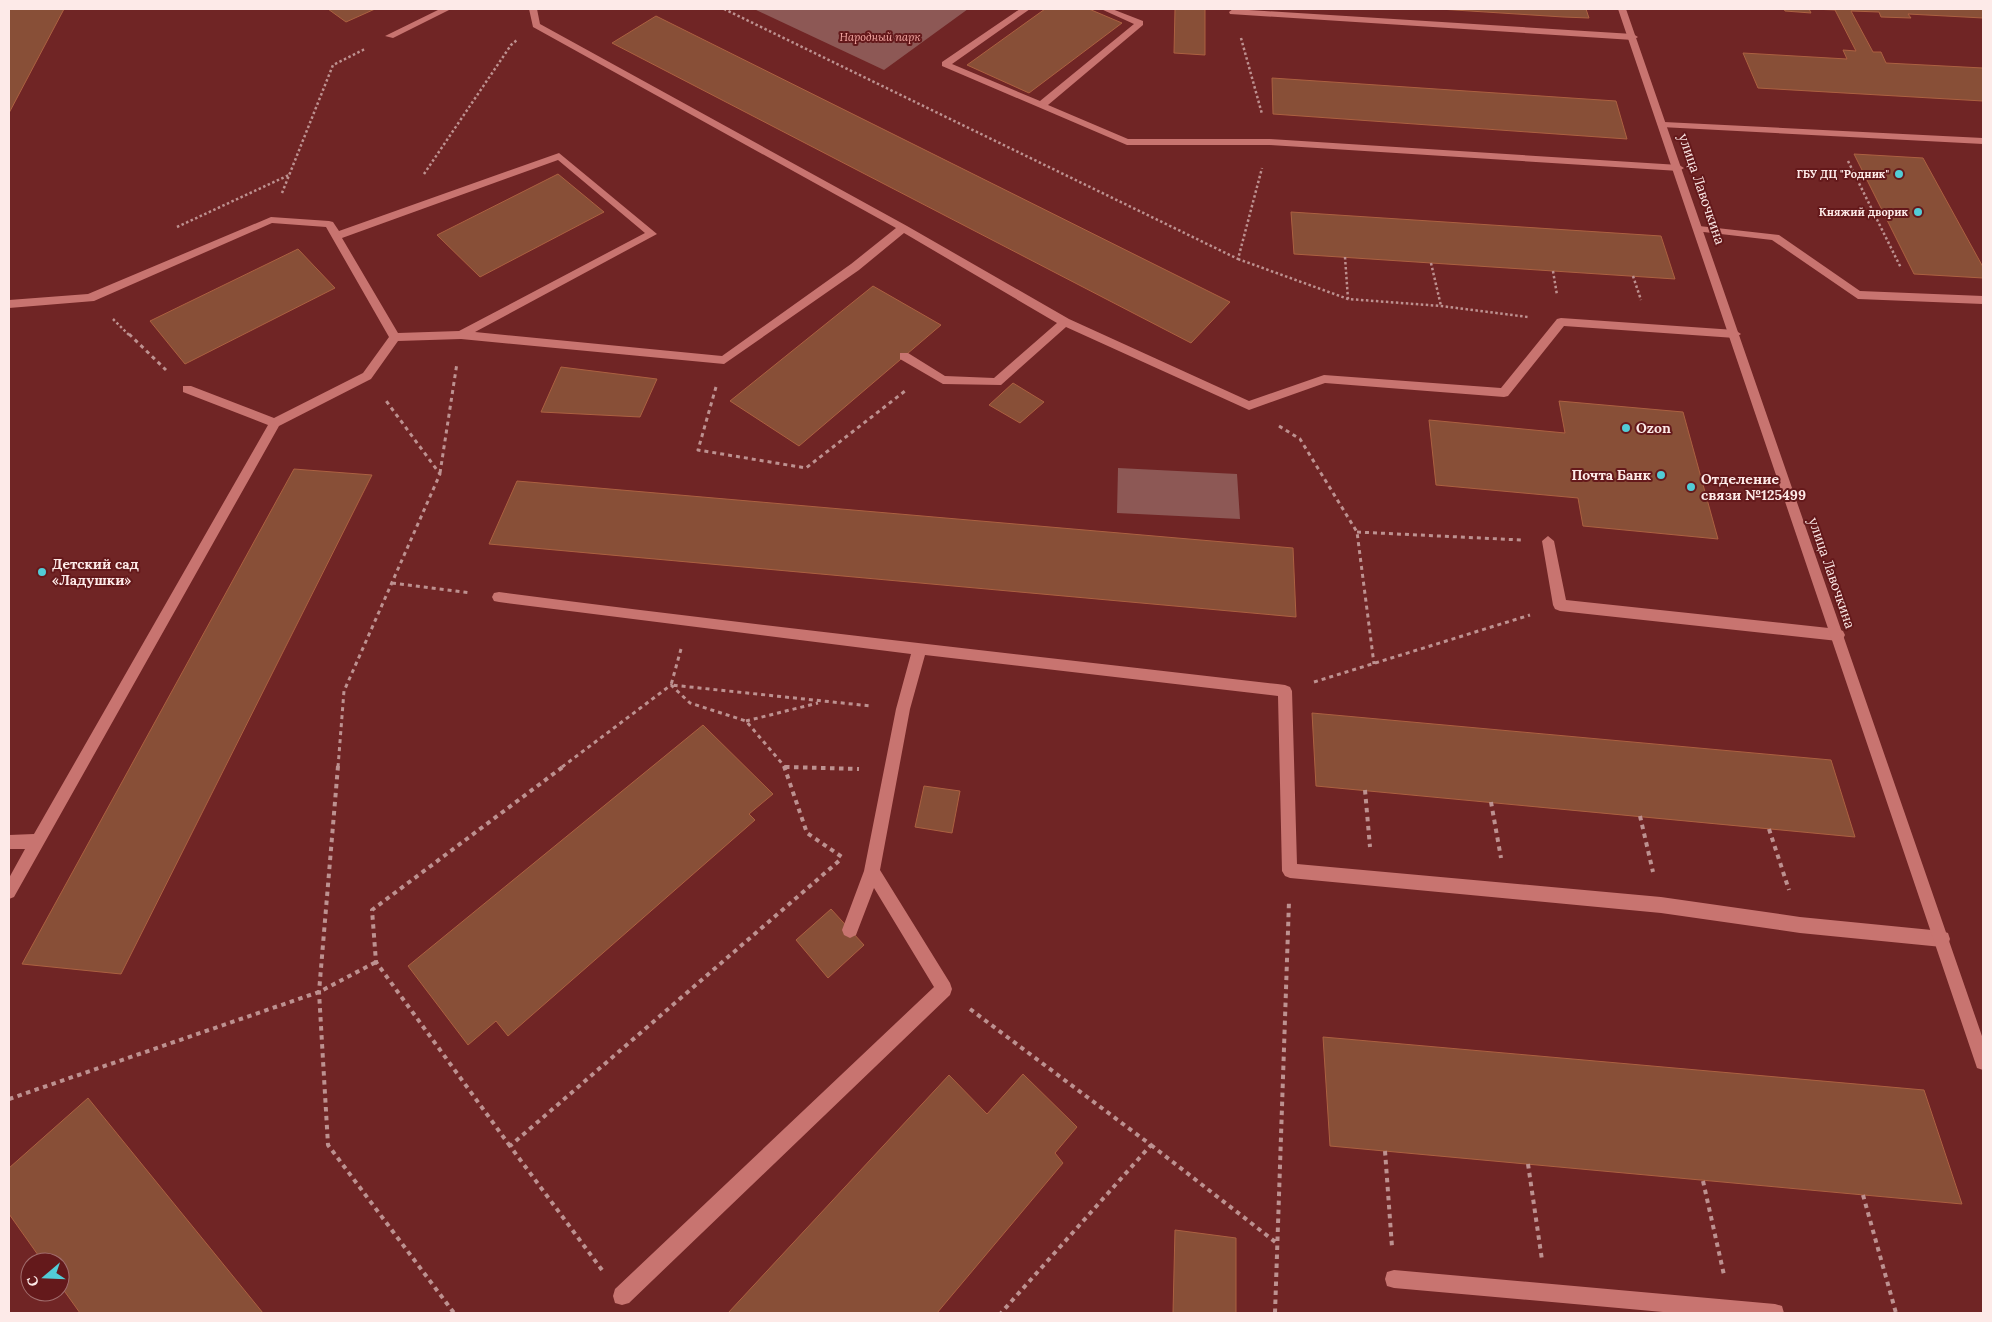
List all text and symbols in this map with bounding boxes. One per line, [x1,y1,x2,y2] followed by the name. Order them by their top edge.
[839,30,921,44] park label: Народный парк
[1675,131,1729,247] street label: улица Лавочкина
[1796,167,1889,181] place label: ГБУ ДЦ "Родник"
[1893,168,1905,180] marker: ГБУ ДЦ "Родник"
[1819,205,1908,219] place label: Княжий дворик
[1912,206,1924,218] marker: Княжий дворик
[1636,419,1671,437] place label: Ozon
[1620,422,1632,434] marker: Ozon
[1571,466,1652,484] place label: Почта Банк
[1655,469,1667,481] marker: Почта Банк
[1701,470,1806,504] place label: Отделение связи №125499
[1685,481,1697,493] marker: Отделение связи №125499
[1805,515,1859,631] street label: улица Лавочкина
[52,555,139,589] place label: Детский сад «Ладушки»
[36,566,48,578] marker: Детский сад «Ладушки»
[20,1252,70,1302] north arrow
[23,1273,43,1289] text: С

